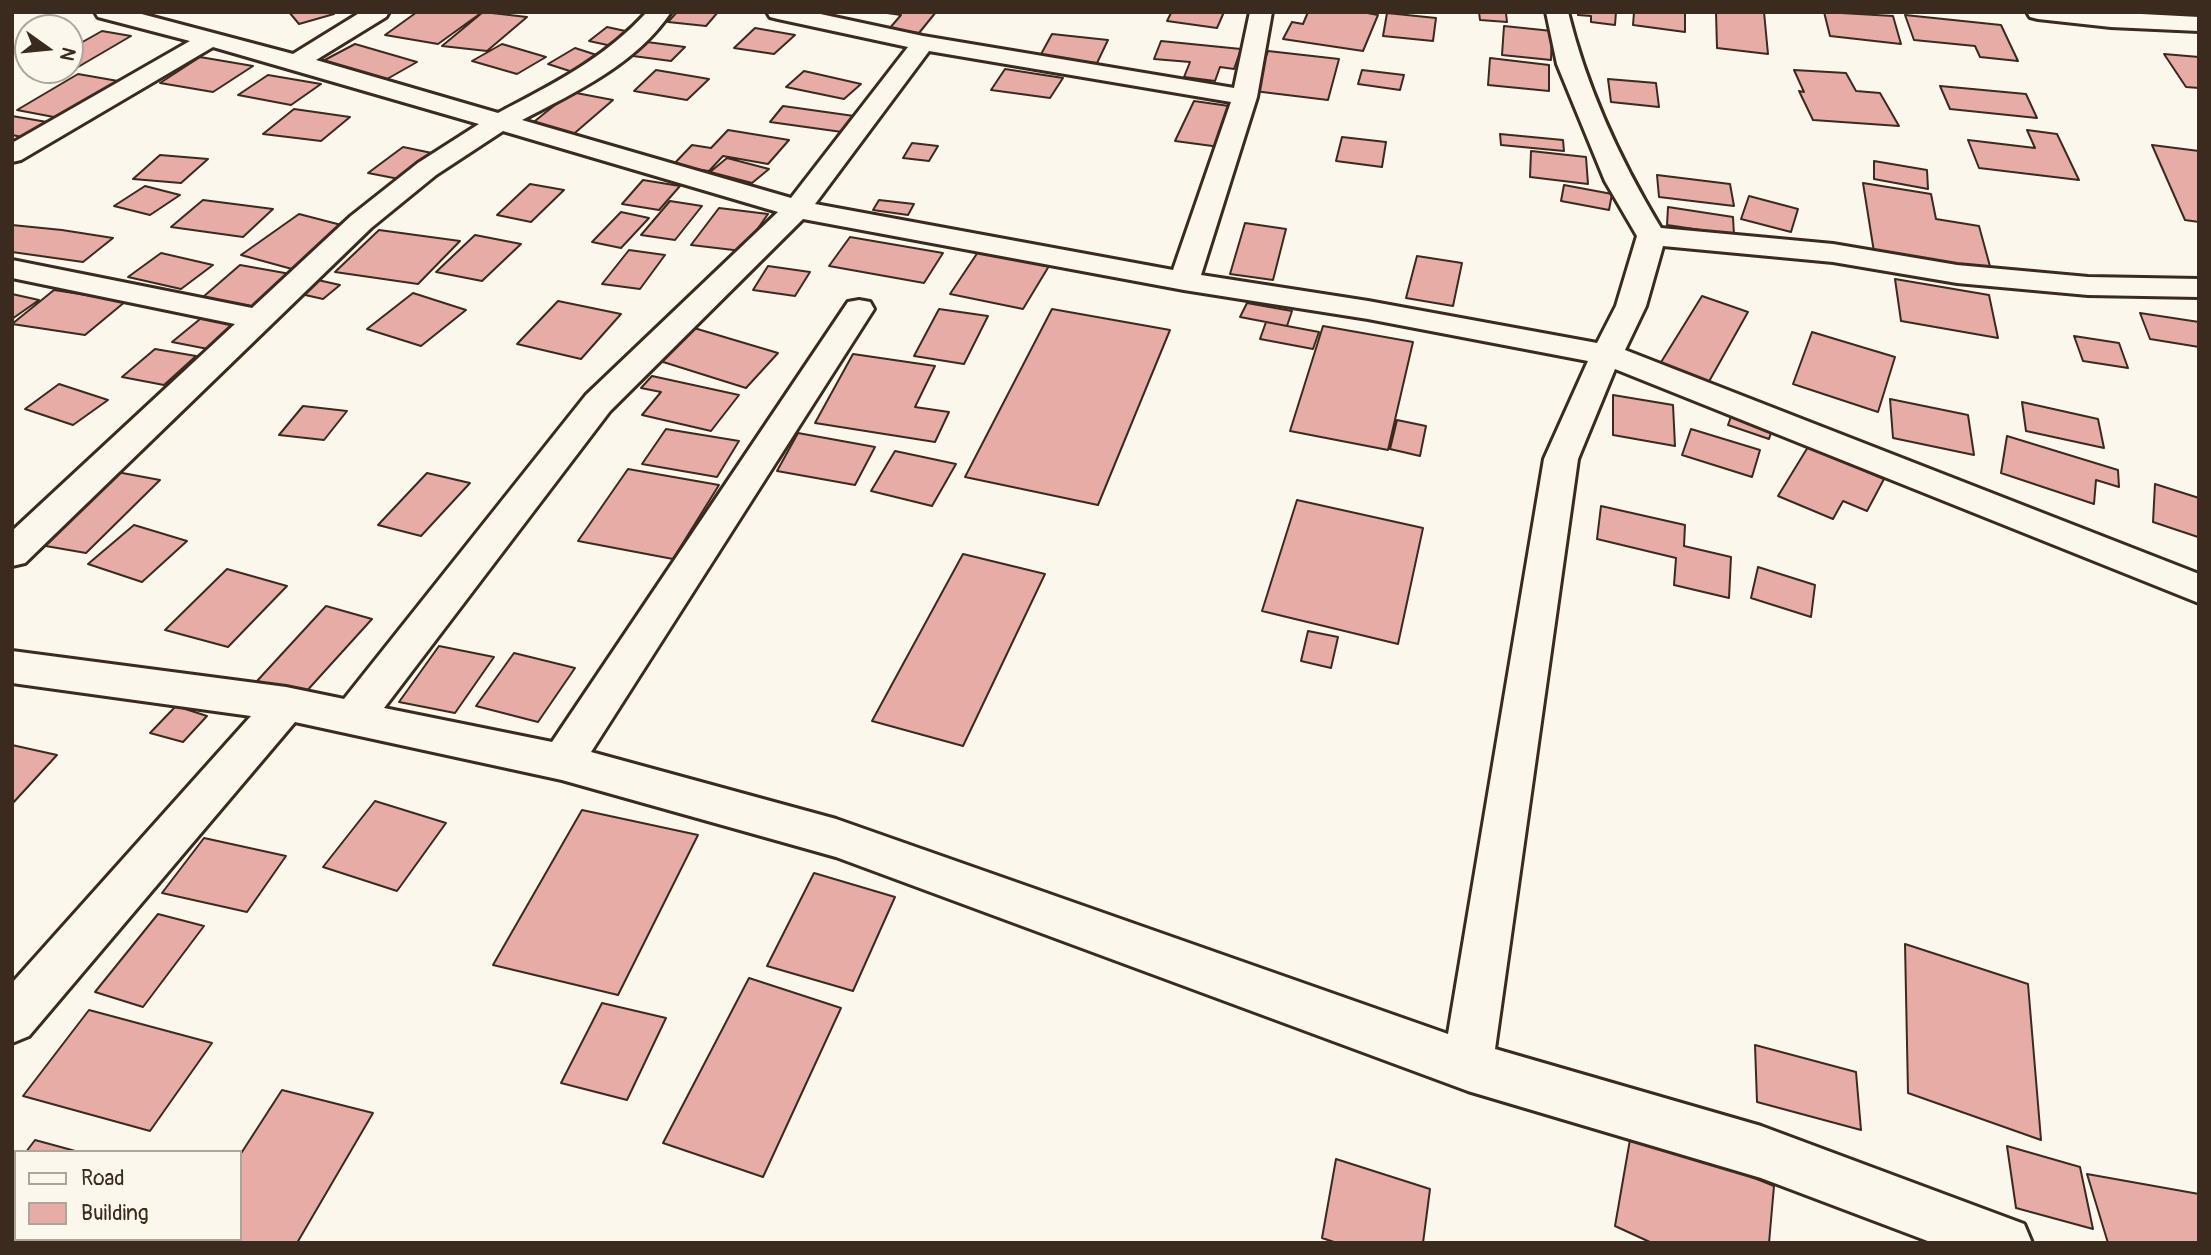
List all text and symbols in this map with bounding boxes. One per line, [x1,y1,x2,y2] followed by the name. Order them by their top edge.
[14,14,84,84] north arrow
[54,45,81,63] text: N
[14,1150,242,1241] legend
[81,1165,125,1192] text: Road
[81,1200,148,1227] text: Building

